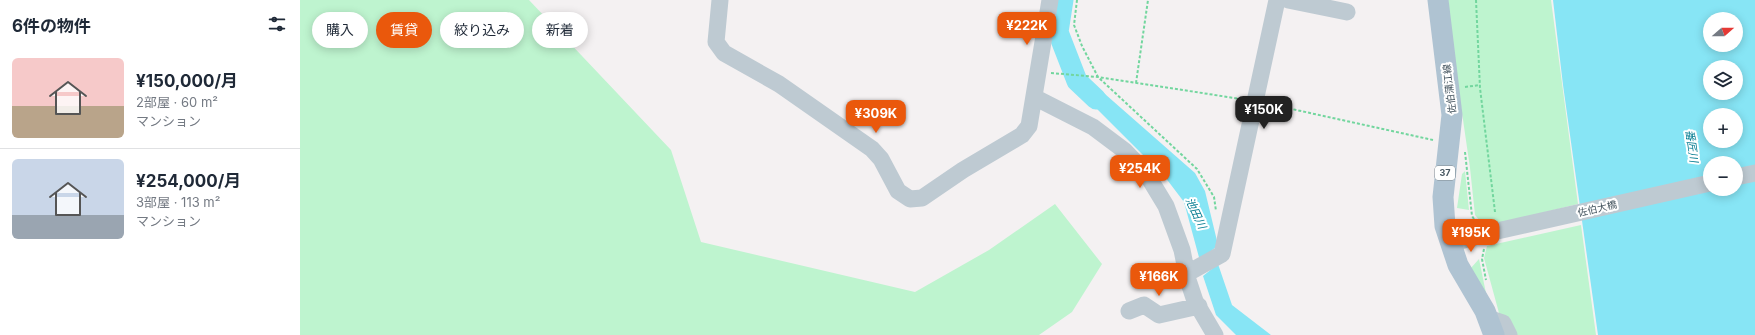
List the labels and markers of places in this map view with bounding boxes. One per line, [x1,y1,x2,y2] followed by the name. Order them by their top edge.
[999,12,1055,46] pin: ¥222K
[1236,96,1292,130] pin: ¥150K
[848,100,904,134] pin: ¥309K
[1112,155,1168,189] pin: ¥254K
[1443,219,1499,253] pin: ¥195K
[1131,263,1187,297] pin: ¥166K

